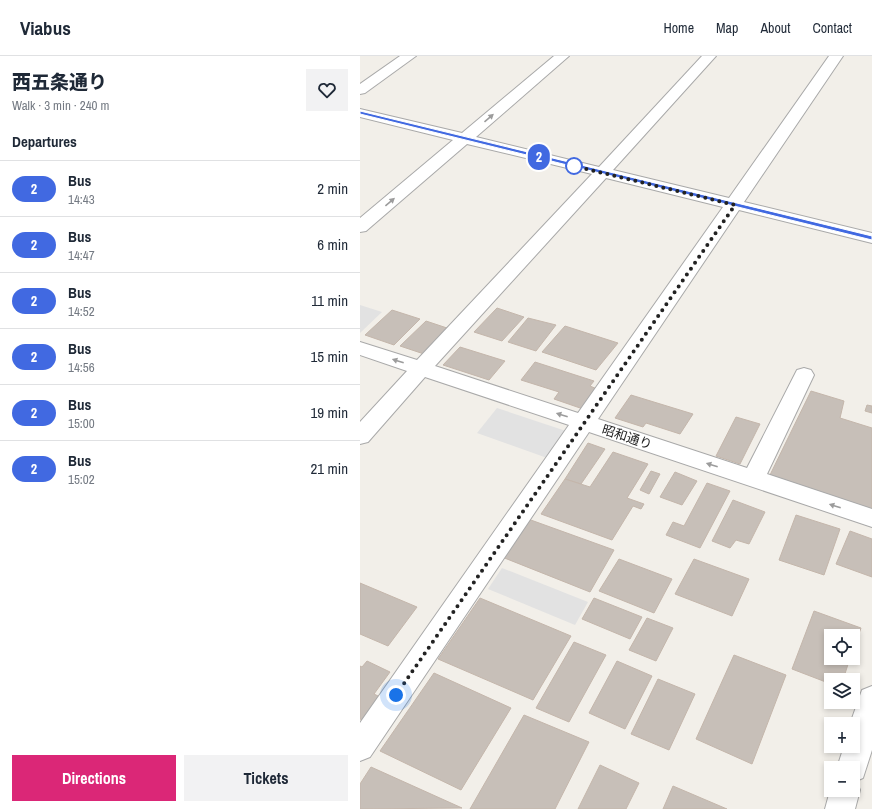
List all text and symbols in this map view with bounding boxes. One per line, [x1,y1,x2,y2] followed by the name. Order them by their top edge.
[20,15,71,41] text: Viabus
[663,19,694,37] text: Home
[716,19,738,37] text: Map
[760,19,790,37] text: About
[812,19,852,37] text: Contact
[12,69,107,95] text: 西五条通り
[306,69,348,111] button: heart
[12,97,109,114] text: Walk · 3 min · 240 m
[484,114,495,123] one-way arrow
[12,131,77,152] text: Departures
[526,144,552,170] line badge: 2
[536,148,542,166] text: 2
[565,157,583,175] unlabelled marker
[68,170,91,191] text: Bus
[317,178,348,199] text: 2 min
[31,180,37,198] text: 2
[68,191,95,208] text: 14:43
[385,198,395,207] one-way arrow
[68,226,91,247] text: Bus
[317,234,348,255] text: 6 min
[31,236,37,254] text: 2
[68,247,95,264] text: 14:47
[68,282,91,303] text: Bus
[311,290,348,311] text: 11 min
[31,292,37,310] text: 2
[68,303,95,320] text: 14:52
[68,338,91,359] text: Bus
[310,346,348,367] text: 15 min
[31,348,37,366] text: 2
[392,358,404,364] one-way arrow
[68,359,95,376] text: 14:56
[68,394,91,415] text: Bus
[310,402,348,423] text: 19 min
[31,404,37,422] text: 2
[555,412,567,418] one-way arrow
[68,415,95,432] text: 15:00
[600,421,654,453] street label: 昭和通り
[68,450,91,471] text: Bus
[310,458,348,479] text: 21 min
[31,460,37,478] text: 2
[705,462,717,468] one-way arrow
[68,471,95,488] text: 15:02
[829,503,841,509] one-way arrow
[824,629,860,797] map controls
[824,629,860,665] button: locate
[824,673,860,709] button: layers
[386,685,406,705] your location
[824,717,860,753] button: +
[12,755,176,801] button: Directions
[184,755,348,801] button: Tickets
[824,761,860,797] button: −

